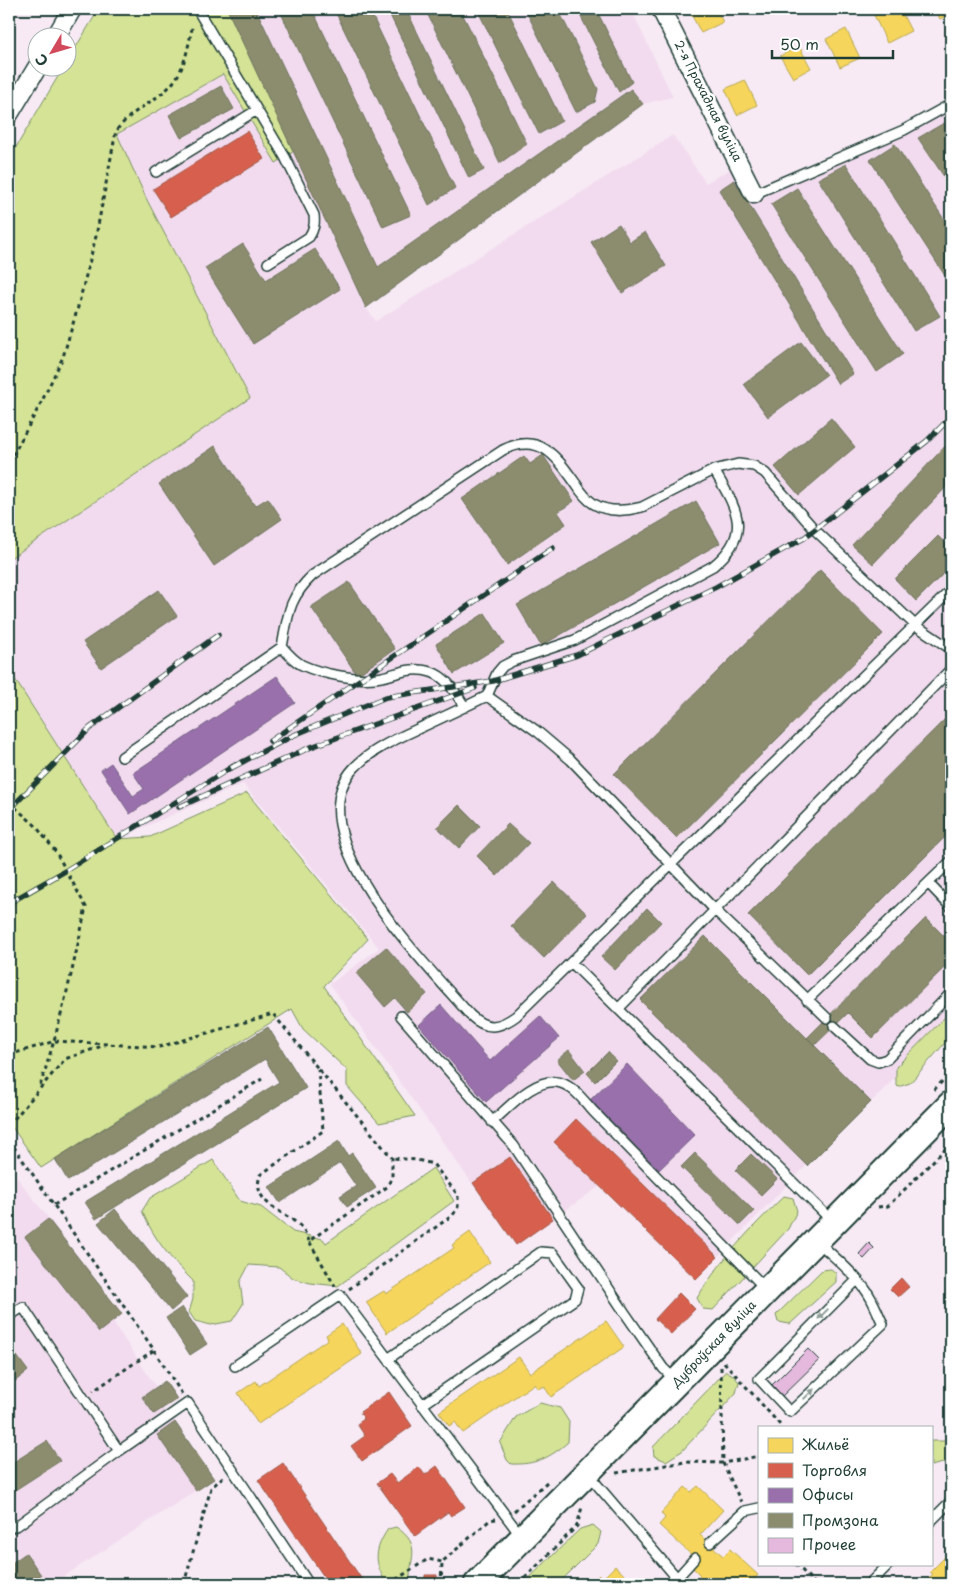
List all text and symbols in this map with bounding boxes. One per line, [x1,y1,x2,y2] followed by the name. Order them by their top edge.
[28,28,78,78] north arrow
[772,28,894,60] scale bar
[780,32,819,55] text: 50 m
[670,37,748,165] street label: 2-я Прахадная вуліца
[30,50,53,71] text: С
[666,1295,760,1392] street label: Дуброўская вуліца
[817,1308,829,1320] one-way arrow
[802,1388,814,1400] one-way arrow
[758,1426,932,1566] legend
[801,1432,849,1455] text: Жильё
[802,1458,867,1481] text: Торговля
[802,1482,854,1505] text: Офисы
[802,1508,879,1531] text: Промзона
[802,1532,856,1555] text: Прочее

